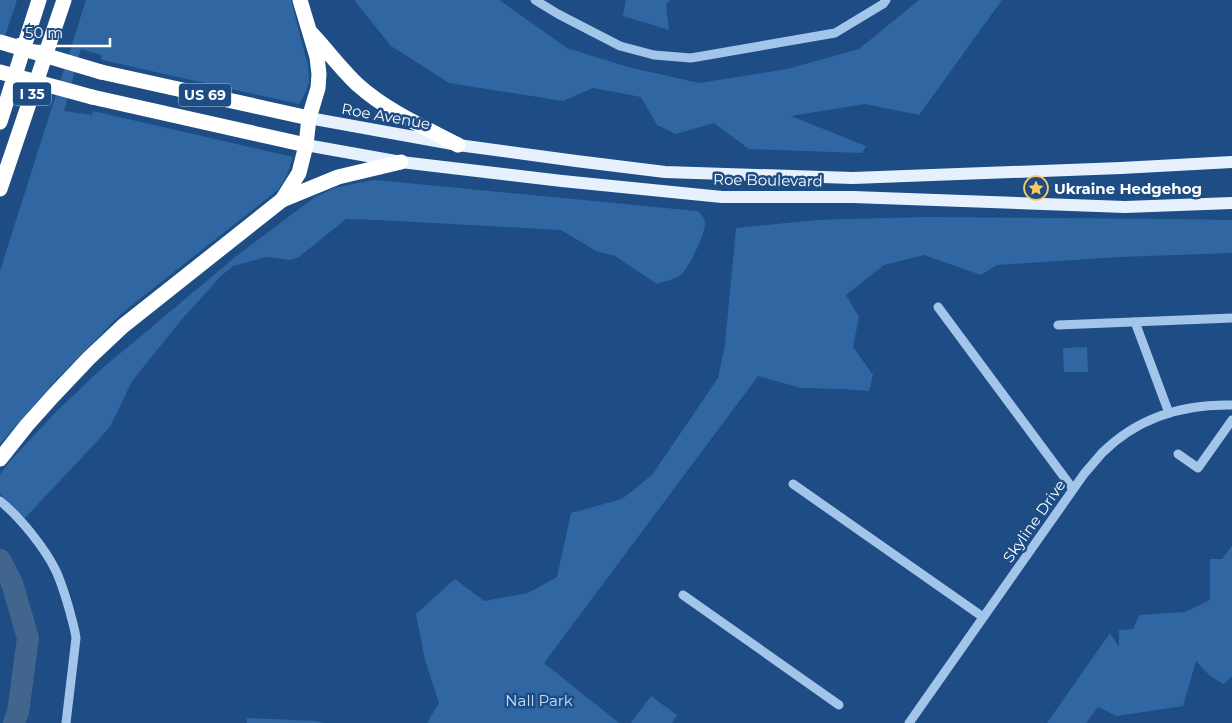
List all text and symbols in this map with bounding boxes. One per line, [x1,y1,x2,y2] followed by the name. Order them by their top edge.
[18,15,110,47] scale bar
[25,23,63,42] text: 50 m
[13,82,51,106] road number: I 35
[179,84,231,106] road number: US 69
[340,99,432,133] street label: Roe Avenue
[713,170,823,190] street label: Roe Boulevard
[1023,175,1049,201] place icon: Ukraine Hedgehog
[1054,179,1202,198] place label: Ukraine Hedgehog
[999,476,1069,566] street label: Skyline Drive
[505,691,573,710] park label: Nall Park

